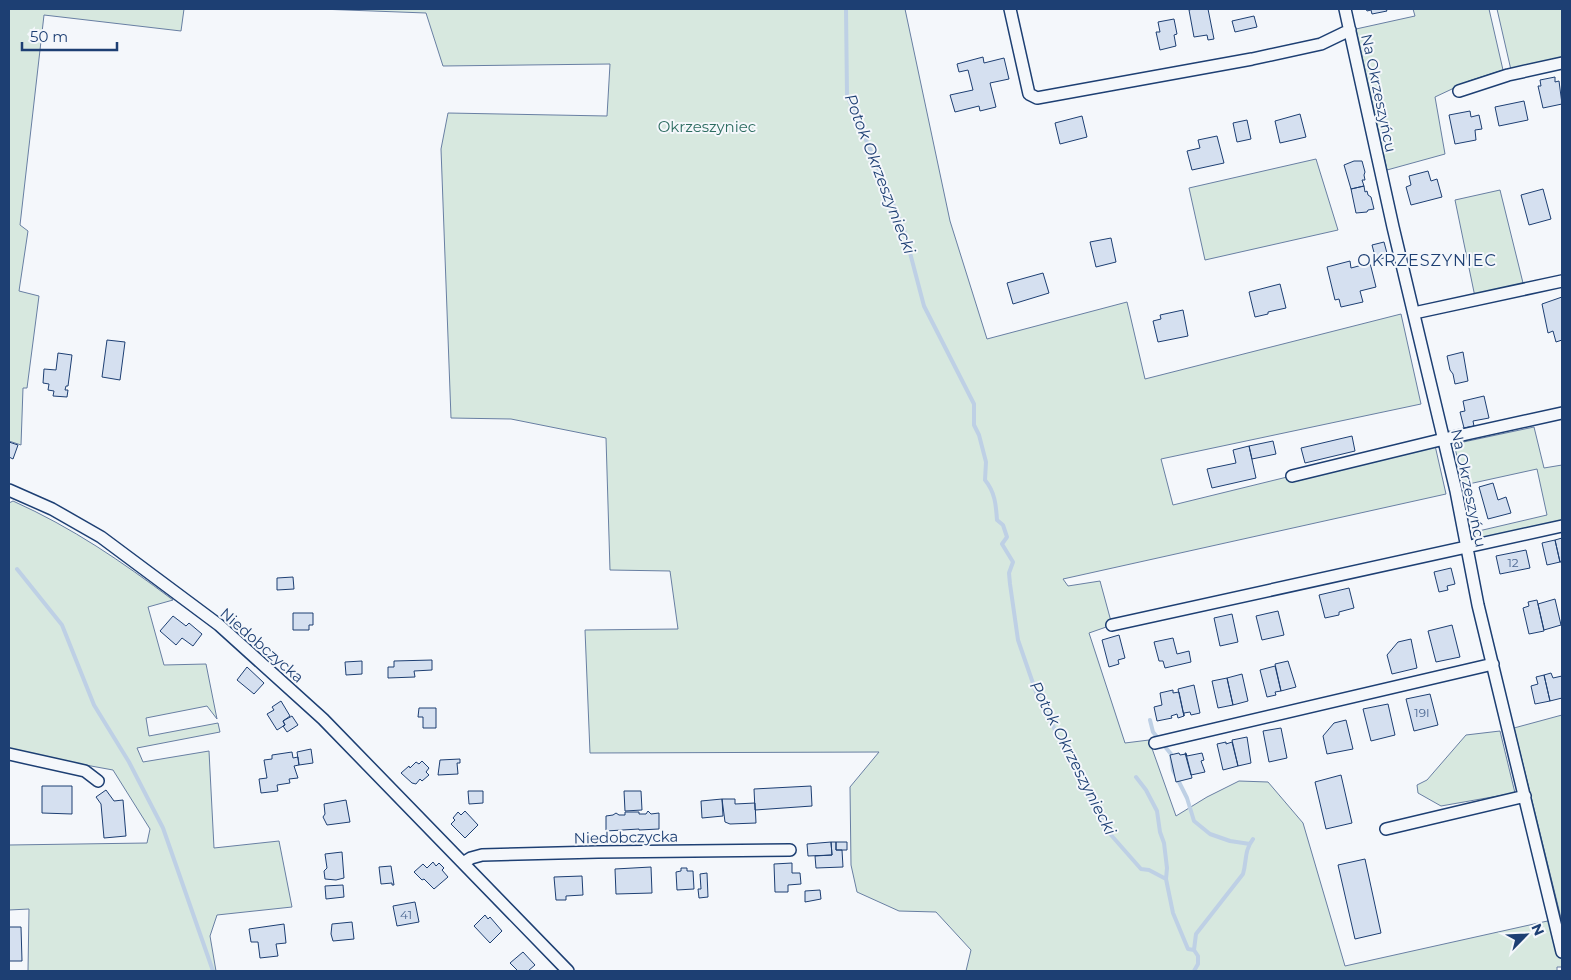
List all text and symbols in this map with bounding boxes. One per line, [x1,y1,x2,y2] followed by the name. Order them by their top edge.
[22,20,118,52] scale bar
[30,27,68,46] text: 50 m
[1357,32,1401,154] street label: Na Okrzeszyńcu
[841,91,920,257] water label: Potok Okrzeszyniecki
[658,117,756,136] park label: Okrzeszyniec
[1357,251,1497,270] district label: OKRZESZYNIEC
[1447,427,1491,549] street label: Na Okrzeszyńcu
[1507,555,1519,570] house number: 12
[216,603,308,687] street label: Niedobczycka
[1026,678,1120,839] water label: Potok Okrzeszyniecki
[1414,705,1430,720] house number: 19I
[573,827,679,847] street label: Niedobczycka
[400,907,412,922] house number: 41
[1501,910,1551,960] north arrow
[1527,921,1548,939] text: N

